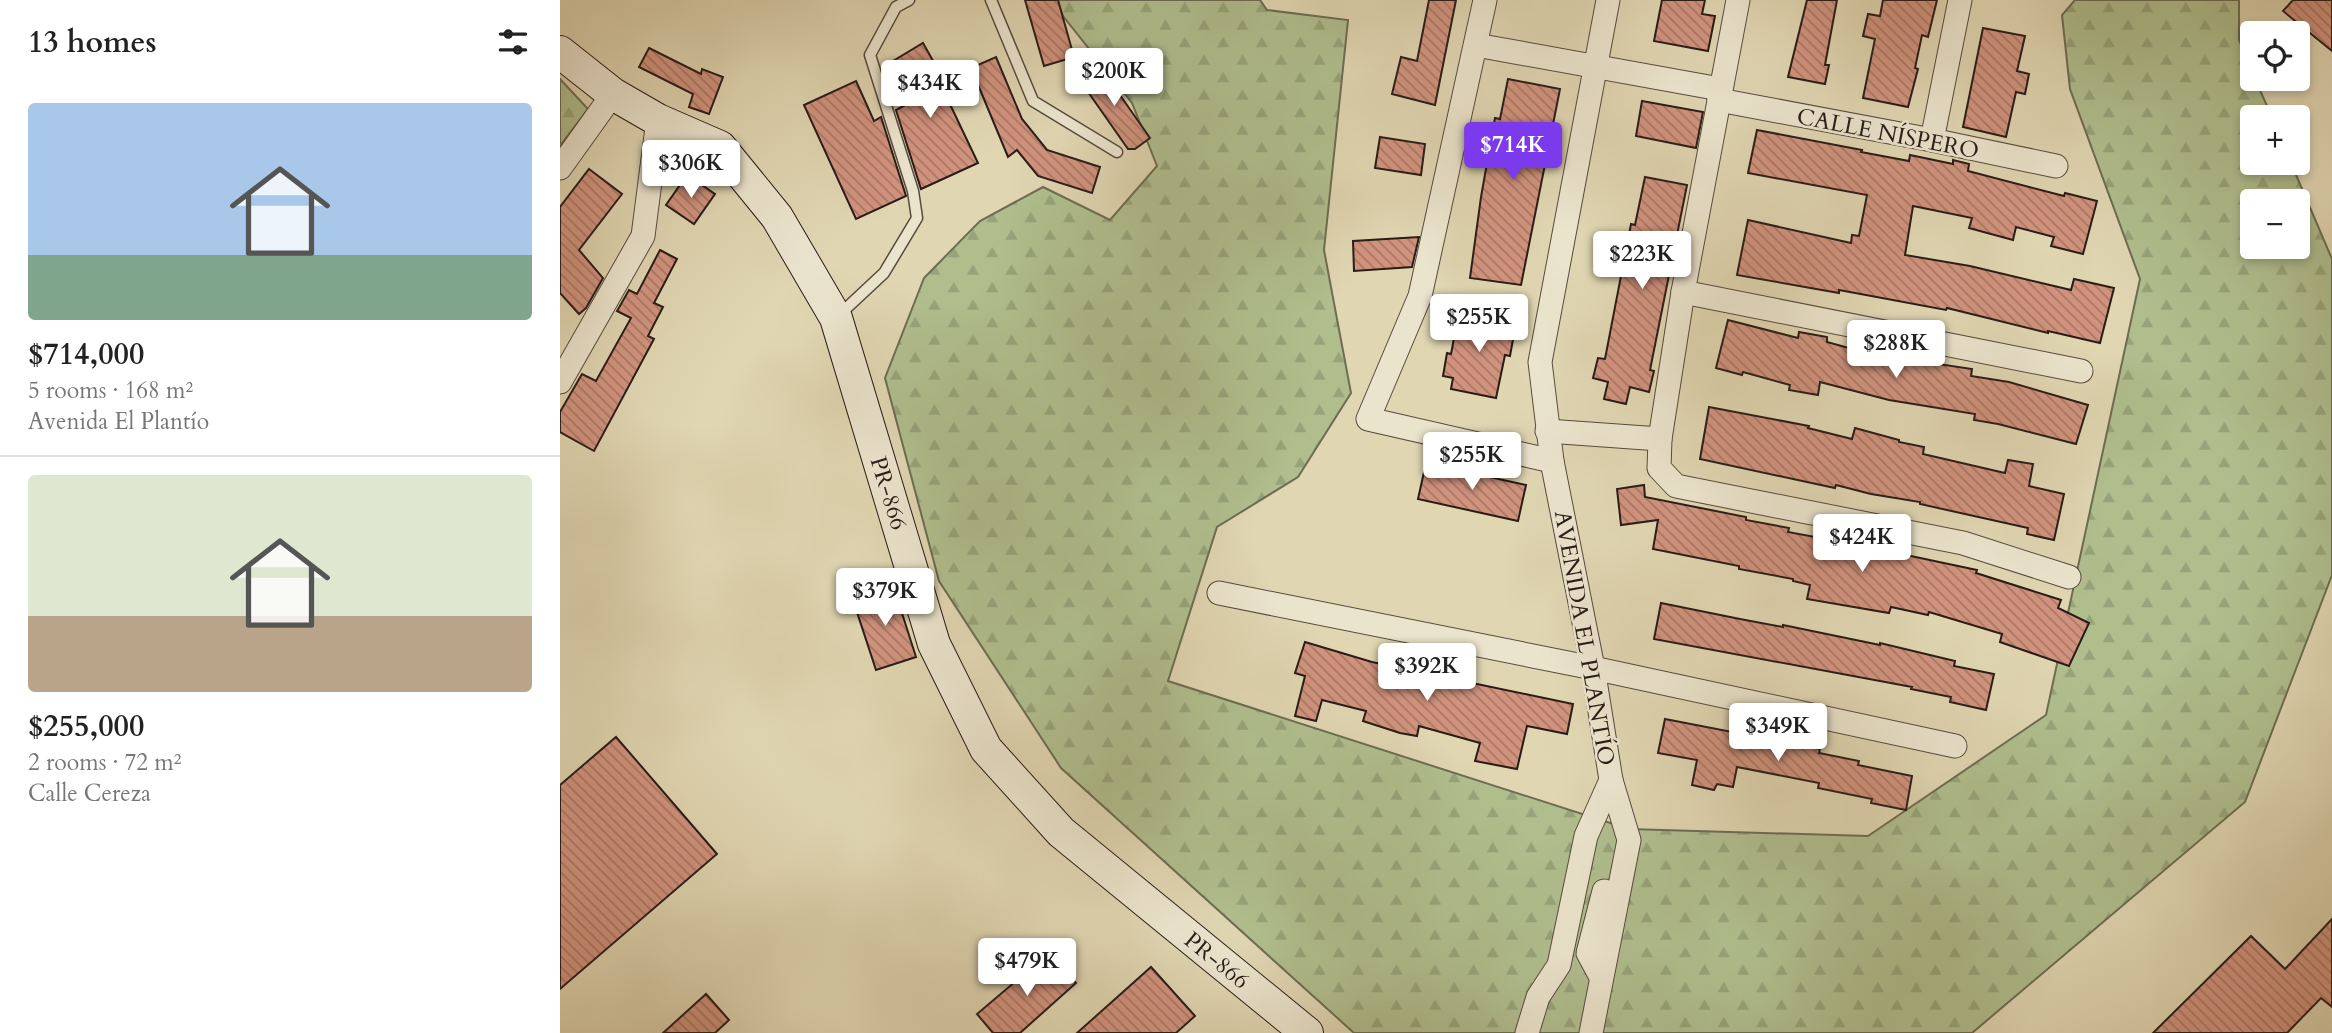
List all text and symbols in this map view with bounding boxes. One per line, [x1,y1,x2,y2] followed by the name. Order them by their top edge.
[2240,21,2310,259] map controls
[2240,21,2310,91] button: locate
[28,22,157,63] text: 13 homes
[494,23,532,61] icon: filters
[1065,48,1163,108] pin: $200K
[1081,55,1147,86] text: $200K
[881,60,979,120] pin: $434K
[897,67,963,98] text: $434K
[1794,101,1982,166] street label: CALLE NÍSPERO
[2240,105,2310,175] button: +
[1464,122,1562,182] pin: $714K
[1480,129,1546,160] text: $714K
[642,140,740,200] pin: $306K
[658,147,724,178] text: $306K
[217,148,343,274] icon: home
[2240,189,2310,259] button: −
[1593,232,1691,291] pin: $223K
[1609,238,1675,269] text: $223K
[1430,294,1528,354] pin: $255K
[1446,301,1512,332] text: $255K
[1847,320,1945,380] pin: $288K
[1863,327,1929,358] text: $288K
[28,334,144,375] text: $714,000
[28,375,193,406] text: 5 rooms · 168 m²
[28,406,209,437] text: Avenida El Plantío
[1423,433,1521,492] pin: $255K
[1439,439,1505,470] text: $255K
[863,453,914,534] street label: PR-866
[1547,508,1622,768] street label: AVENIDA EL PLANTÍO
[1813,514,1911,574] pin: $424K
[217,520,343,646] icon: home
[1829,521,1895,552] text: $424K
[836,568,934,628] pin: $379K
[852,575,918,606] text: $379K
[1378,644,1476,703] pin: $392K
[1394,650,1460,681] text: $392K
[1729,704,1827,763] pin: $349K
[28,706,144,747] text: $255,000
[1745,710,1811,741] text: $349K
[28,747,181,778] text: 2 rooms · 72 m²
[28,778,151,809] text: Calle Cereza
[1178,925,1256,996] street label: PR-866
[978,939,1076,998] pin: $479K
[994,945,1060,976] text: $479K

